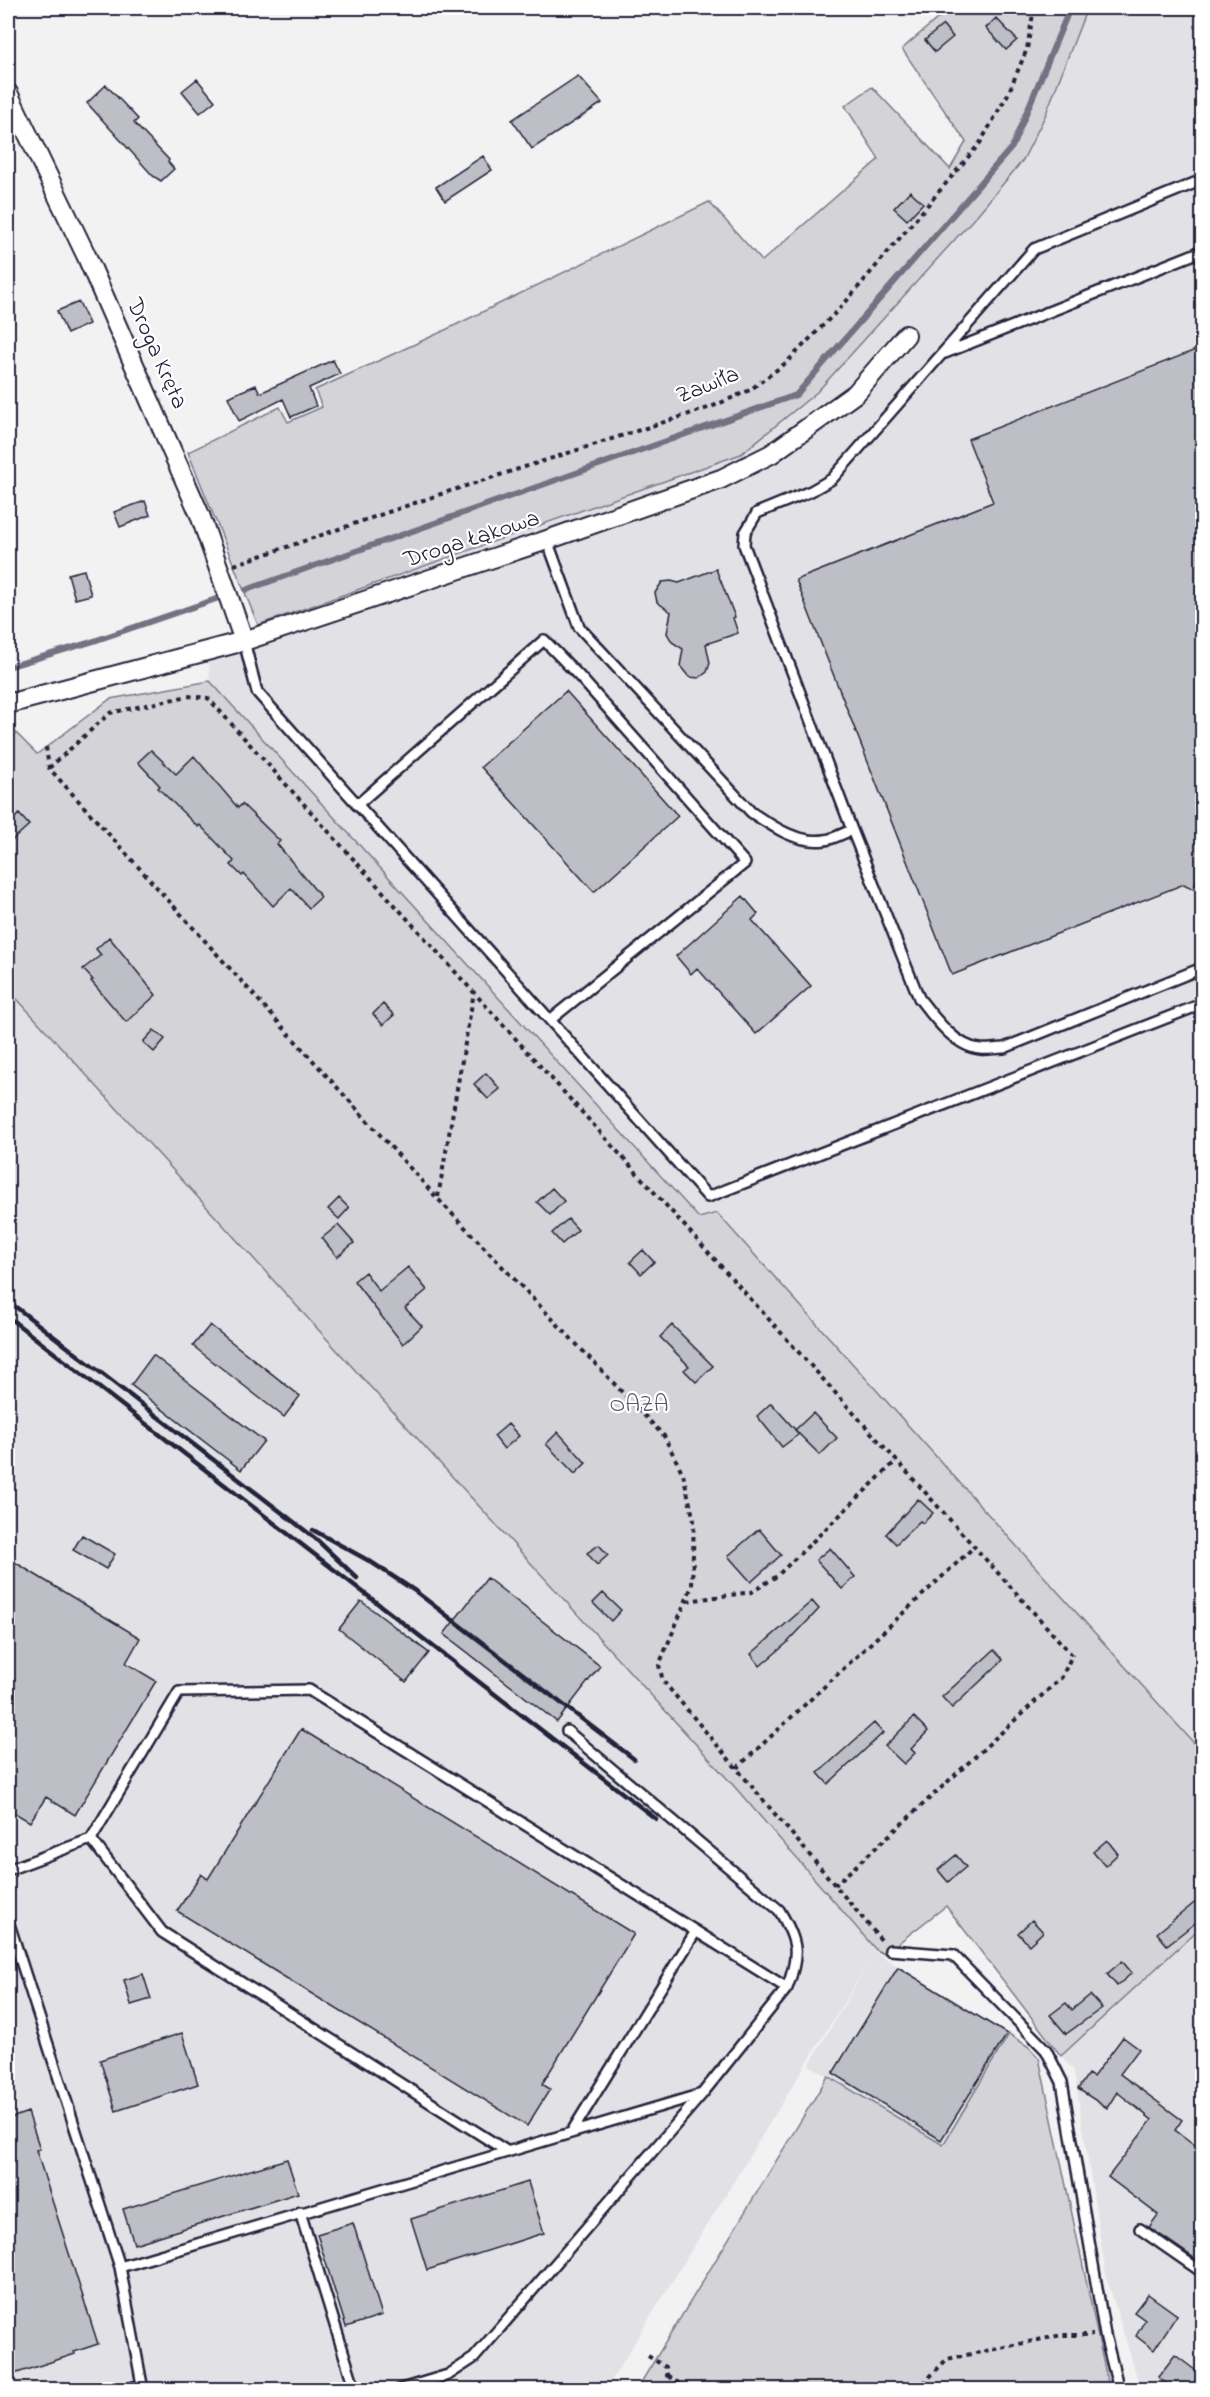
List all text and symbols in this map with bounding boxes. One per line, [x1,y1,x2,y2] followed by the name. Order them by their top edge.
[116,292,196,415] street label: Droga Kręta
[671,358,745,414] street label: Zawiła
[399,502,544,579] street label: Droga Łąkowa
[610,1388,668,1423] park label: OAZA

